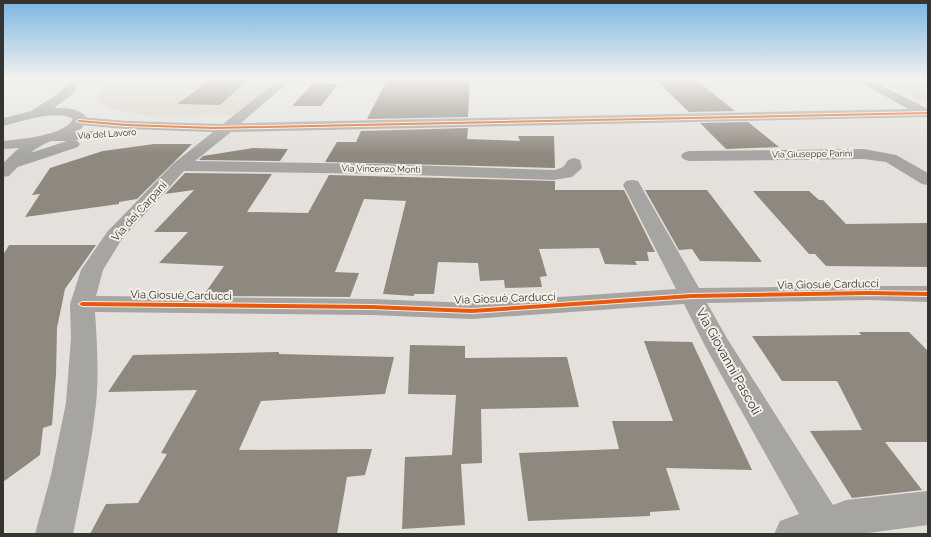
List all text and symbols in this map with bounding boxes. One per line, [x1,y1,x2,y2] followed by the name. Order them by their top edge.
[77,127,137,141] street label: Via del Lavoro
[772,148,852,160] street label: Via Giuseppe Parini
[341,163,421,175] street label: Via Vincenzo Monti
[109,179,170,244] street label: Via dei Carpani
[777,277,879,292] street label: Via Giosuè Carducci
[130,288,232,303] street label: Via Giosuè Carducci
[454,290,556,307] street label: Via Giosuè Carducci
[693,305,764,417] street label: Via Giovanni Pascoli

